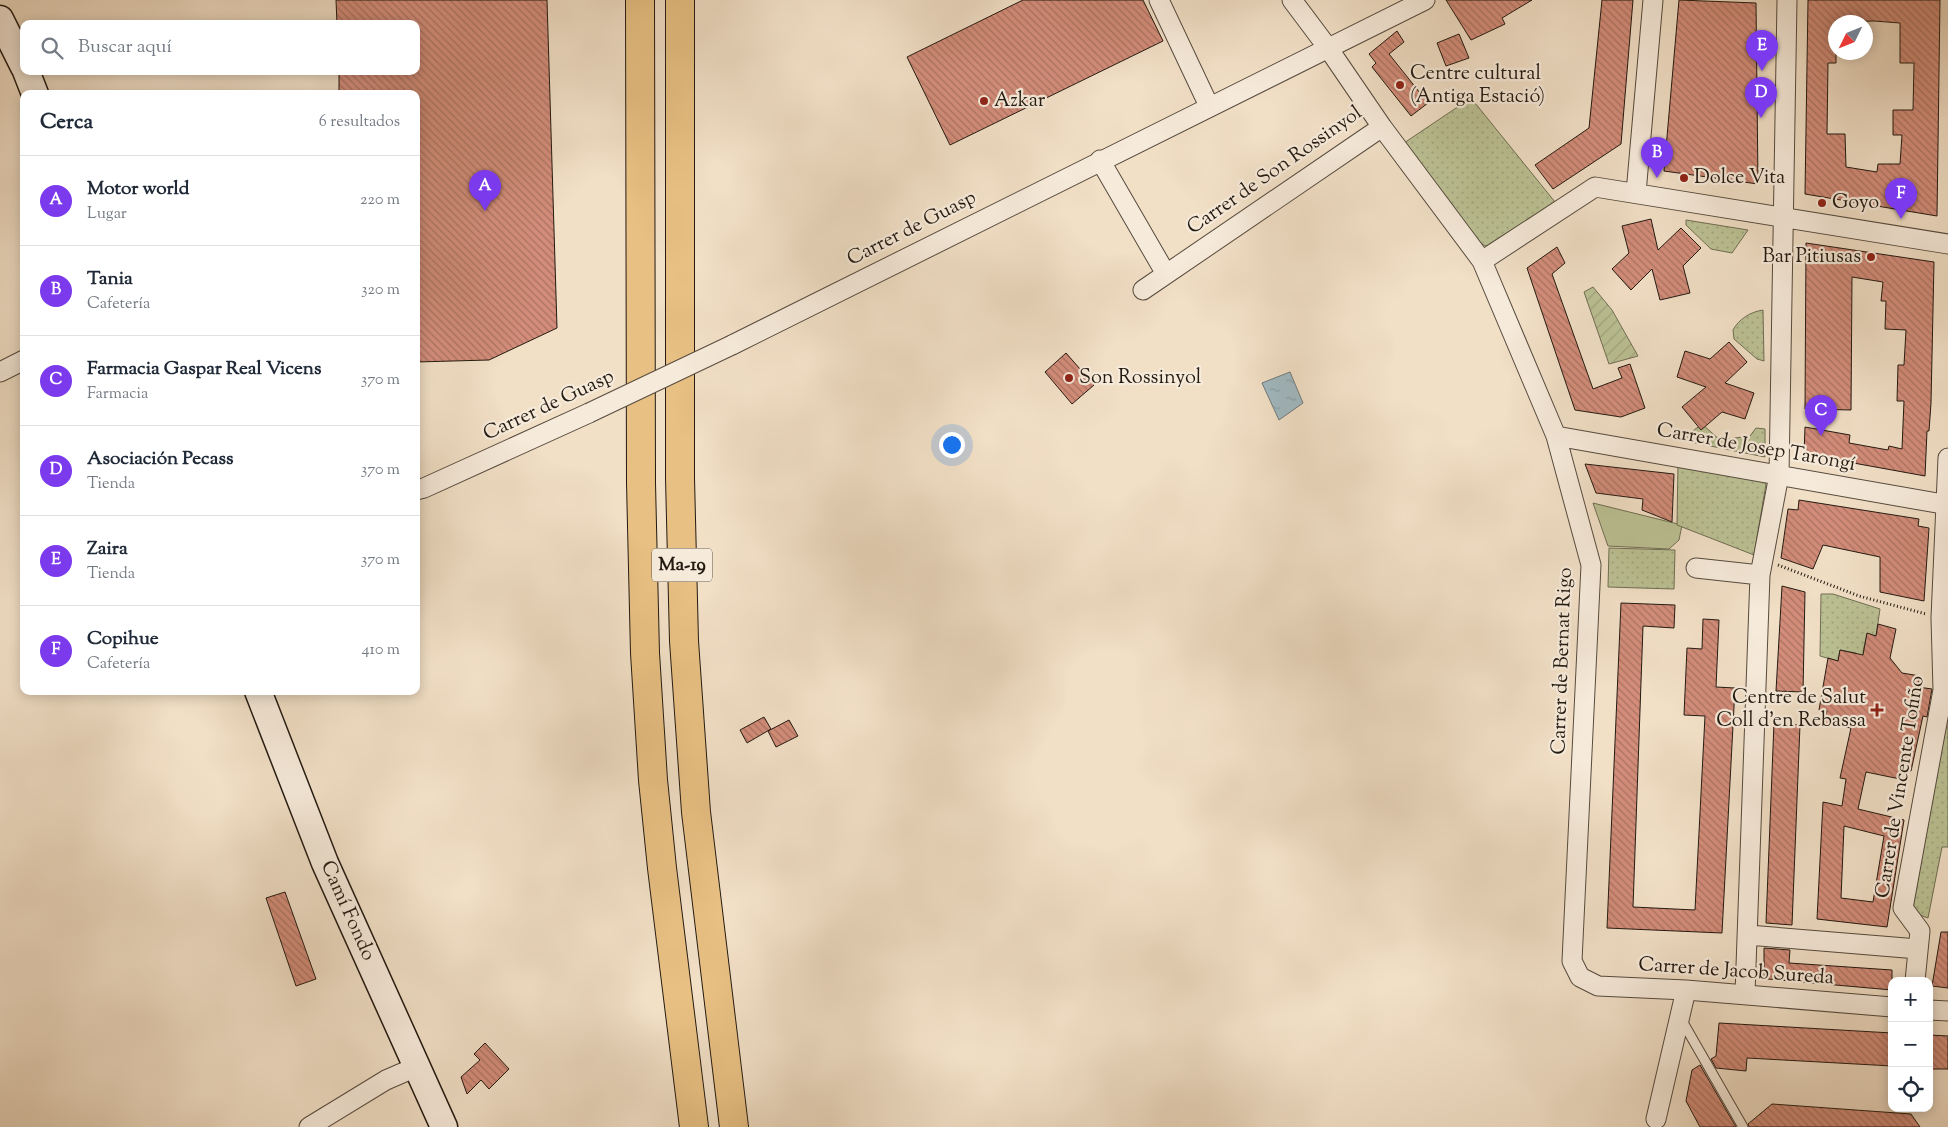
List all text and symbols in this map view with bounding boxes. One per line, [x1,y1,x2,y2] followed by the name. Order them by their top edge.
[1828,15,1873,60] north arrow
[20,20,420,75] search box
[1746,30,1778,71] pin: E
[38,34,66,62] icon: search
[78,34,172,61] text: Buscar aquí
[1410,60,1545,112] place label: Centre cultural (Antiga Estació)
[1745,77,1777,118] pin: D
[1394,79,1406,91] marker: Centre cultural (Antiga Estació)
[994,87,1046,116] place label: Azkar
[978,95,990,107] marker: Azkar
[1182,99,1369,242] street label: Carrer de Son Rossinyol
[40,108,93,138] text: Cerca
[319,111,400,134] text: 6 resultados
[1641,137,1673,178] pin: B
[1694,164,1785,193] place label: Dolce Vita
[469,170,501,211] pin: A
[1678,172,1690,184] marker: Dolce Vita
[87,176,189,203] text: Motor world
[1885,178,1917,219] pin: F
[842,184,982,274] street label: Carrer de Guasp
[50,189,63,212] text: A
[360,189,400,212] text: 220 m
[1832,189,1879,218] place label: Goyo
[1816,197,1828,209] marker: Goyo
[87,203,127,226] text: Lugar
[1762,243,1861,272] place label: Bar Pitiusas
[1865,251,1877,263] marker: Bar Pitiusas
[87,266,133,293] text: Tania
[51,279,61,302] text: B
[361,279,400,302] text: 320 m
[87,293,150,316] text: Cafetería
[87,356,322,383] text: Farmacia Gaspar Real Vicens
[479,363,619,449] street label: Carrer de Guasp
[1079,364,1202,393] place label: Son Rossinyol
[50,369,62,392] text: C
[361,369,400,392] text: 370 m
[1063,372,1075,384] marker: Son Rossinyol
[87,383,148,406] text: Farmacia
[1805,395,1837,436] pin: C
[1654,416,1858,480] street label: Carrer de Josep Tarongí
[939,432,965,458] your location
[87,446,233,473] text: Asociación Pecass
[50,459,62,482] text: D
[361,459,400,482] text: 370 m
[87,473,135,496] text: Tienda
[87,536,128,563] text: Zaira
[652,548,712,582] road number: Ma-19
[51,549,61,572] text: E
[361,549,400,572] text: 370 m
[87,563,135,586] text: Tienda
[1545,567,1581,755] street label: Carrer de Bernat Rigo
[87,626,159,653] text: Copihue
[52,639,60,662] text: F
[362,639,400,662] text: 410 m
[87,653,150,676] text: Cafetería
[1869,674,1933,900] street label: Carrer de Vincente Tofiño
[1716,684,1866,736] place label: Centre de Salut Coll d'en Rebassa
[1870,703,1884,717] marker: Centre de Salut Coll d'en Rebassa
[312,856,382,966] street label: Camí Fondo
[1637,951,1835,993] street label: Carrer de Jacob Sureda
[1888,977,1933,1112] map controls
[1888,977,1933,1022] button: +
[1888,1022,1933,1067] button: −
[1888,1067,1933,1112] button: locate

